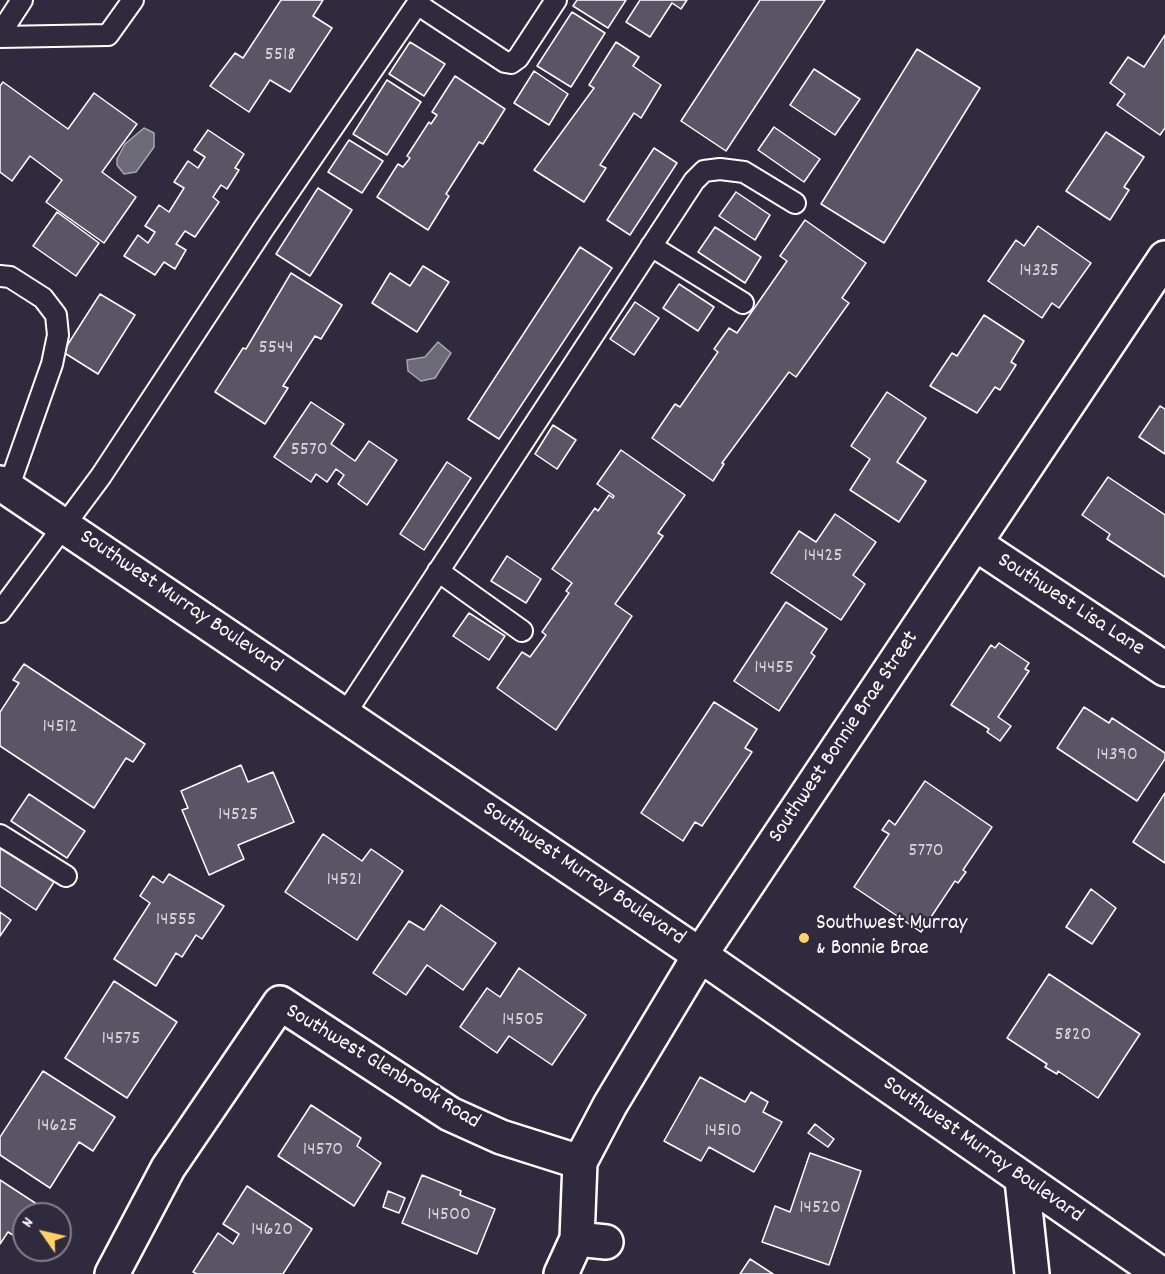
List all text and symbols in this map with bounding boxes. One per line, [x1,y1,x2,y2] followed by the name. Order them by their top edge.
[265,44,295,68] house number: 5518
[1019,260,1059,284] house number: 14325
[258,337,294,361] house number: 5544
[290,439,328,463] house number: 5570
[74,525,286,681] street label: Southwest Murray Boulevard
[804,545,842,569] house number: 14425
[991,549,1149,663] street label: Southwest Lisa Lane
[764,627,926,849] street label: Southwest Bonnie Brae Street
[754,657,794,681] house number: 14455
[42,716,78,740] house number: 14512
[1096,744,1138,768] house number: 14390
[477,797,689,953] street label: Southwest Murray Boulevard
[218,804,258,828] house number: 14525
[908,840,944,864] house number: 5770
[326,869,362,893] house number: 14521
[156,909,196,933] house number: 14555
[816,912,967,963] place label: Southwest Murray & Bonnie Brae
[797,931,811,945] marker: Southwest Murray & Bonnie Brae
[280,999,484,1137] street label: Southwest Glenbrook Road
[502,1009,544,1033] house number: 14505
[1055,1024,1091,1048] house number: 5820
[102,1028,140,1052] house number: 14575
[877,1072,1087,1230] street label: Southwest Murray Boulevard
[37,1115,77,1139] house number: 14625
[704,1120,742,1144] house number: 14510
[303,1139,343,1163] house number: 14570
[799,1197,841,1221] house number: 14520
[12,1202,72,1262] north arrow
[427,1204,471,1228] house number: 14500
[17,1213,40,1232] text: N
[251,1219,293,1243] house number: 14620

